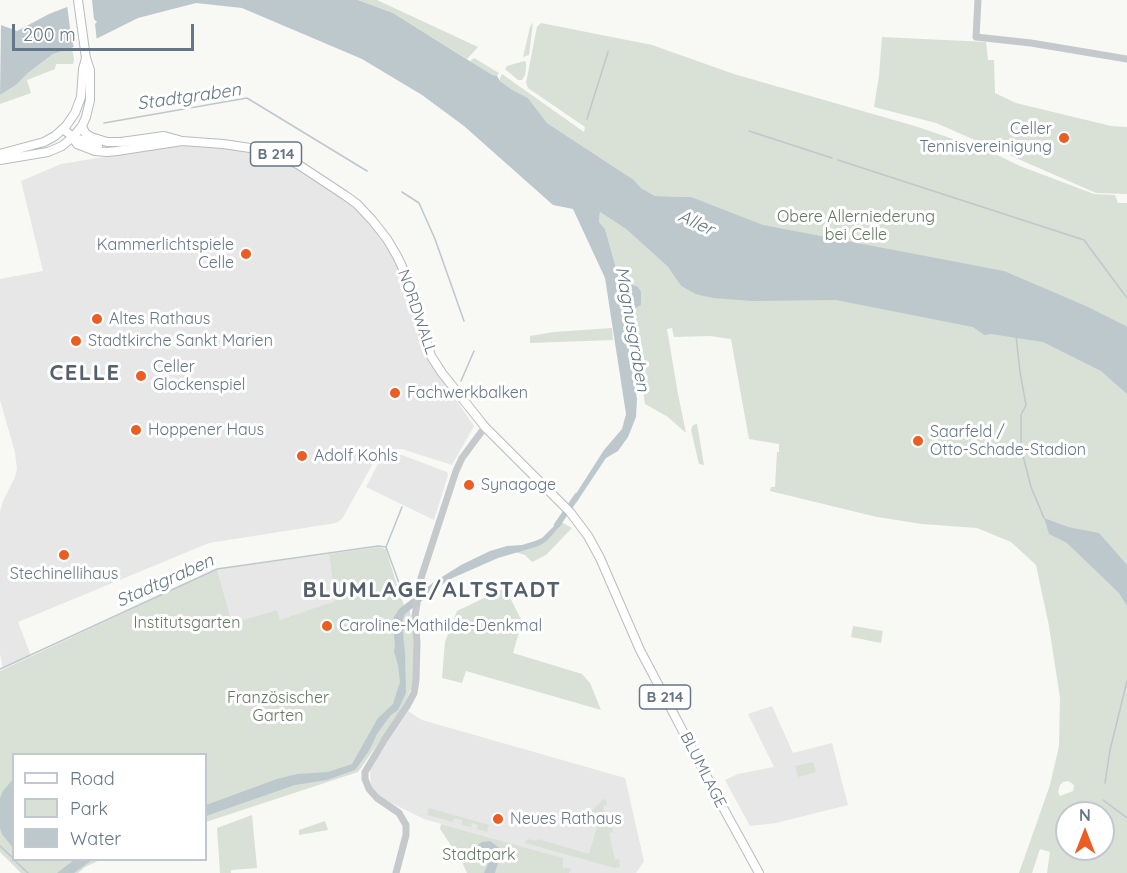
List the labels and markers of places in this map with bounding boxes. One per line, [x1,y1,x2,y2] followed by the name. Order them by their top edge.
[919,119,1052,157] place label: Celler Tennisvereinigung
[1057,131,1071,145] marker: Celler Tennisvereinigung
[97,235,234,273] place label: Kammerlichtspiele Celle
[239,247,253,261] marker: Kammerlichtspiele Celle
[109,309,210,329] place label: Altes Rathaus
[90,312,104,326] marker: Altes Rathaus
[88,331,273,351] place label: Stadtkirche Sankt Marien
[69,334,83,348] marker: Stadtkirche Sankt Marien
[153,357,245,395] place label: Celler Glockenspiel
[134,369,148,383] marker: Celler Glockenspiel
[407,383,528,403] place label: Fachwerkbalken
[388,386,402,400] marker: Fachwerkbalken
[148,420,264,440] place label: Hoppener Haus
[930,422,1086,460] place label: Saarfeld / Otto-Schade-Stadion
[129,423,143,437] marker: Hoppener Haus
[911,434,925,448] marker: Saarfeld / Otto-Schade-Stadion
[314,446,398,466] place label: Adolf Kohls
[295,449,309,463] marker: Adolf Kohls
[481,475,556,495] place label: Synagoge
[462,478,476,492] marker: Synagoge
[57,548,71,562] marker: Stechinellihaus
[10,564,118,584] place label: Stechinellihaus
[339,616,542,636] place label: Caroline-Mathilde-Denkmal
[320,619,334,633] marker: Caroline-Mathilde-Denkmal
[510,809,622,829] place label: Neues Rathaus
[491,812,505,826] marker: Neues Rathaus

